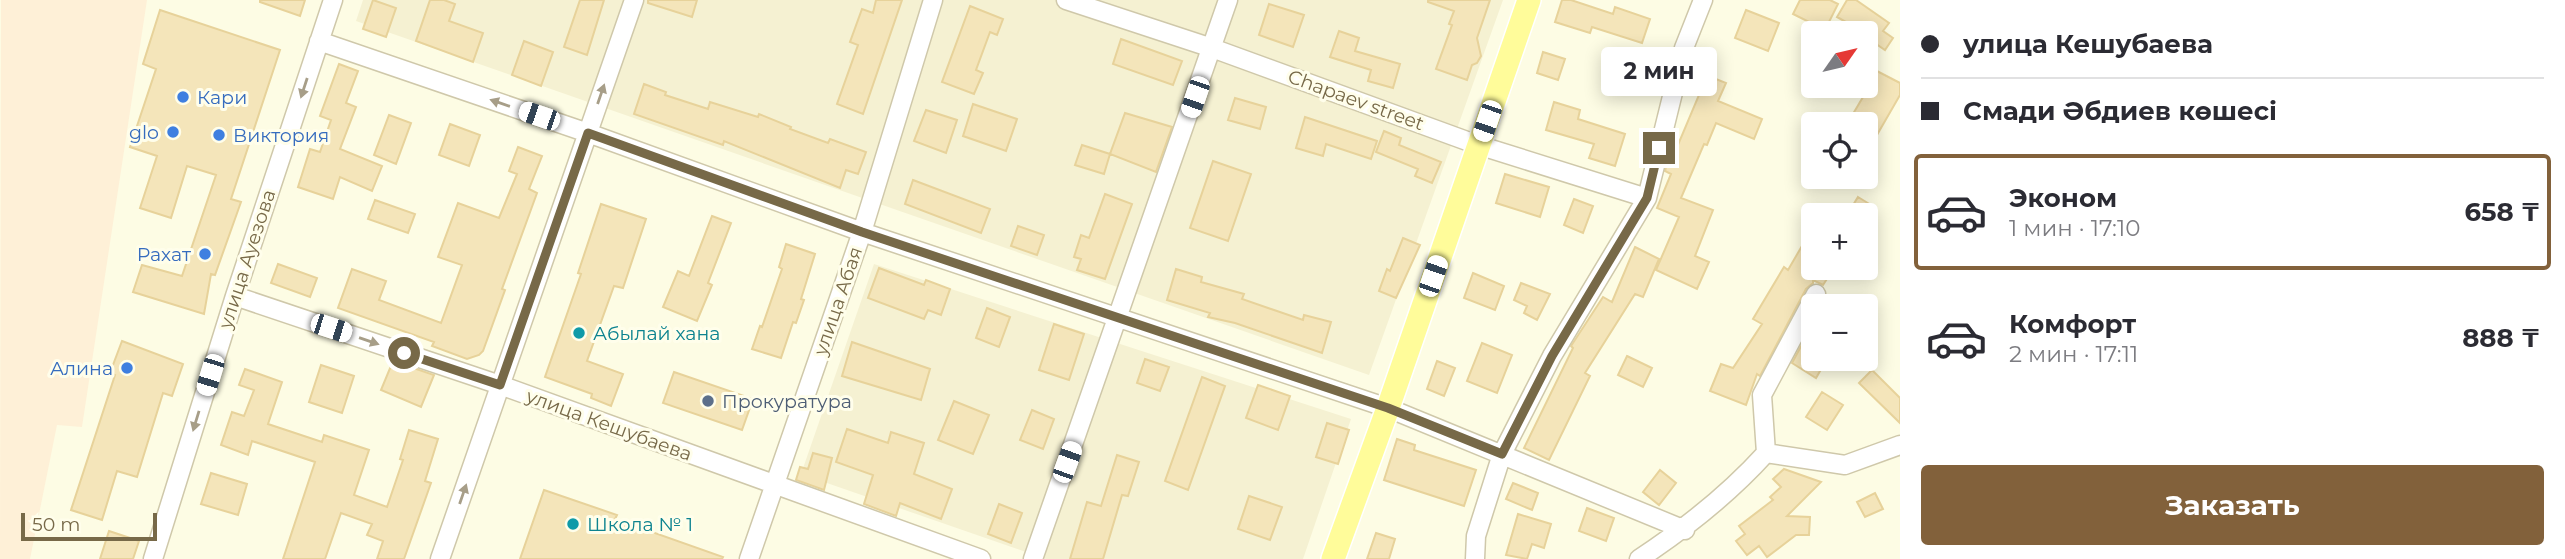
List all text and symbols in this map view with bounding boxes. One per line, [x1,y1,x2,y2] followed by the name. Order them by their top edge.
[1801,21,1878,98] north arrow
[1801,21,1878,371] map controls
[1963,28,2213,60] text: улица Кешубаева
[1601,46,1717,96] callout: 2 мин
[1623,57,1695,85] text: 2 мин
[1285,65,1427,135] street label: Chapaev street
[1179,74,1212,120] car
[298,78,308,99] one-way arrow
[596,84,607,105] one-way arrow
[197,86,247,109] place label: Кари
[175,89,191,105] marker: Кари
[1963,95,2277,127] text: Смади Әбдиев көшесі
[489,97,510,108] one-way arrow
[1471,98,1504,144] car
[516,99,563,133] car
[1801,112,1878,189] button: locate
[129,121,159,144] place label: glo
[165,124,181,140] marker: glo
[233,124,329,147] place label: Виктория
[211,127,227,143] marker: Виктория
[1643,132,1675,164] route end
[1925,181,1988,244] icon: car
[2009,182,2117,214] text: Эконом
[213,187,280,332] street label: улица Ауезова
[2464,196,2540,228] text: 658 ₸
[1801,203,1878,280] button: +
[2009,214,2141,242] text: 1 мин · 17:10
[137,243,191,266] place label: Рахат
[808,244,867,359] street label: улица Абая
[197,246,213,262] marker: Рахат
[1417,253,1450,299] car
[1801,294,1878,371] button: −
[1925,307,1988,370] icon: car
[2009,308,2136,340] text: Комфорт
[308,312,355,344] car
[593,322,720,345] place label: Абылай хана
[2462,322,2540,354] text: 888 ₸
[571,325,587,341] marker: Абылай хана
[359,336,380,347] one-way arrow
[388,337,420,369] route start
[2009,340,2138,368] text: 2 мин · 17:11
[194,352,227,398] car
[50,357,113,380] place label: Алина
[119,360,135,376] marker: Алина
[522,384,695,466] street label: улица Кешубаева
[722,390,852,413] place label: Прокуратура
[700,393,716,409] marker: Прокуратура
[190,411,200,432] one-way arrow
[1050,439,1085,485] car
[1921,465,2544,545] button: Заказать
[458,484,469,505] one-way arrow
[21,510,158,542] scale bar
[32,513,80,536] text: 50 m
[587,513,693,536] place label: Школа № 1
[565,516,581,532] marker: Школа № 1

